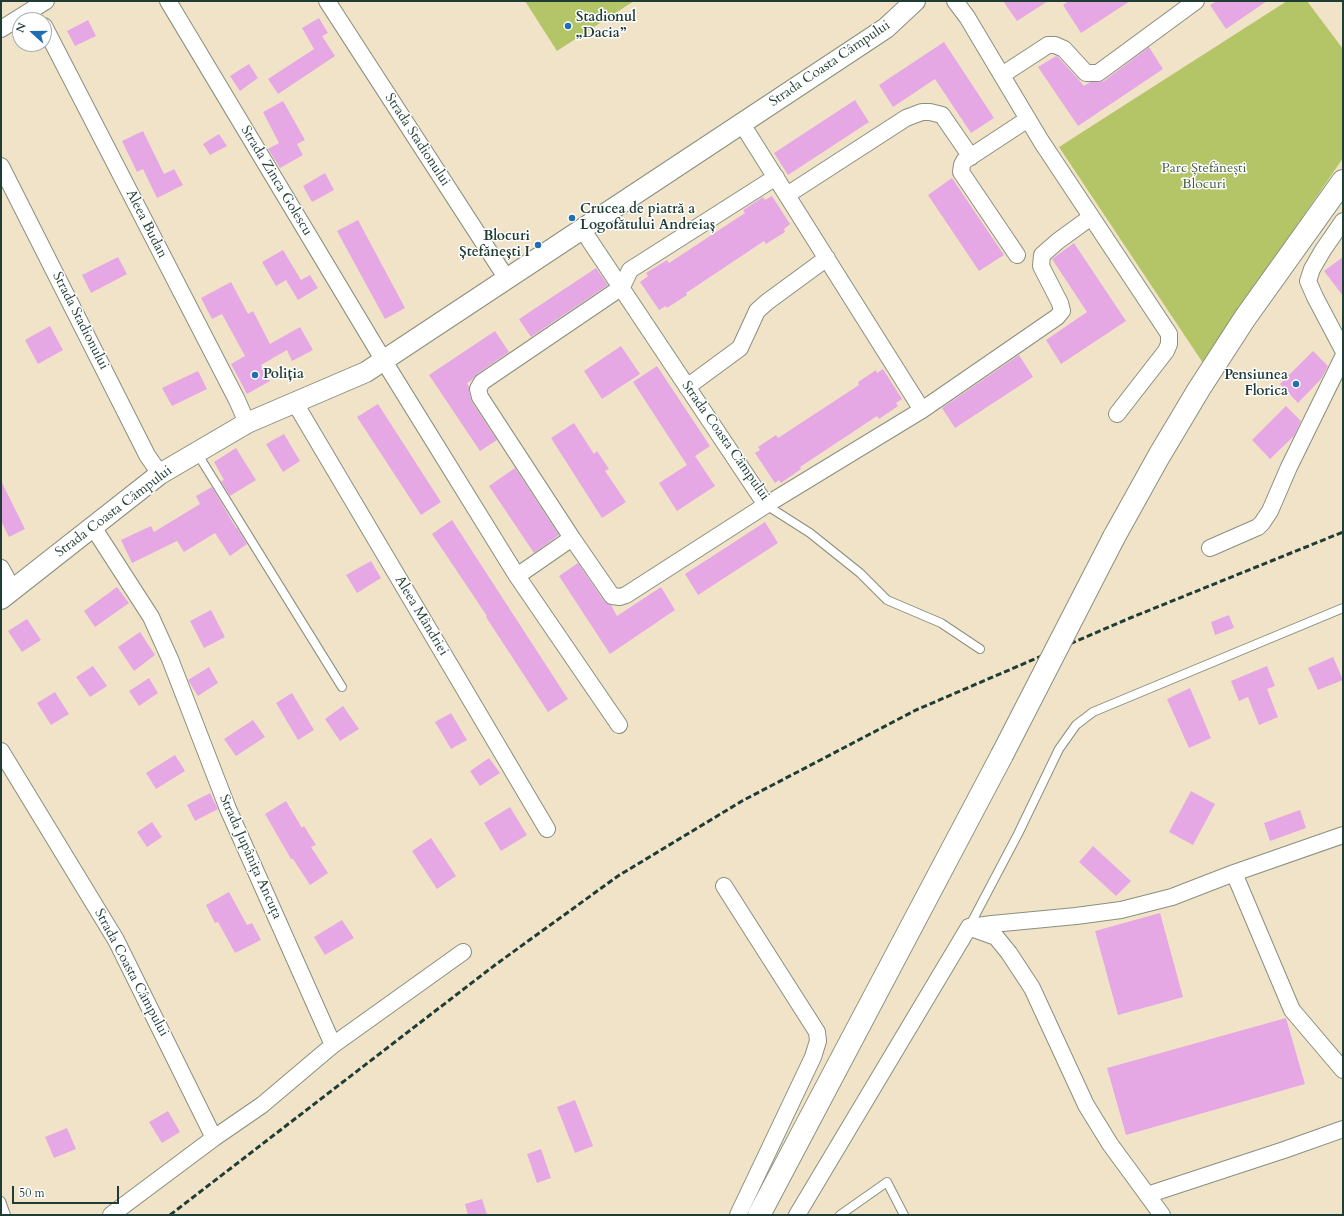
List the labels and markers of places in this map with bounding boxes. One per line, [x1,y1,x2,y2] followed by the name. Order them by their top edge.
[576,10,636,42] place label: Stadionul „Dacia”
[563,21,573,31] marker: Stadionul „Dacia”
[580,202,715,234] place label: Crucea de piatră a Logofătului Andreiaș
[567,213,577,223] marker: Crucea de piatră a Logofătului Andreiaș
[459,229,530,262] place label: Blocuri Ștefănești I
[533,240,543,250] marker: Blocuri Ștefănești I
[263,367,304,383] place label: Poliția
[1224,368,1288,400] place label: Pensiunea Florica
[250,370,260,380] marker: Poliția
[1291,379,1301,389] marker: Pensiunea Florica

